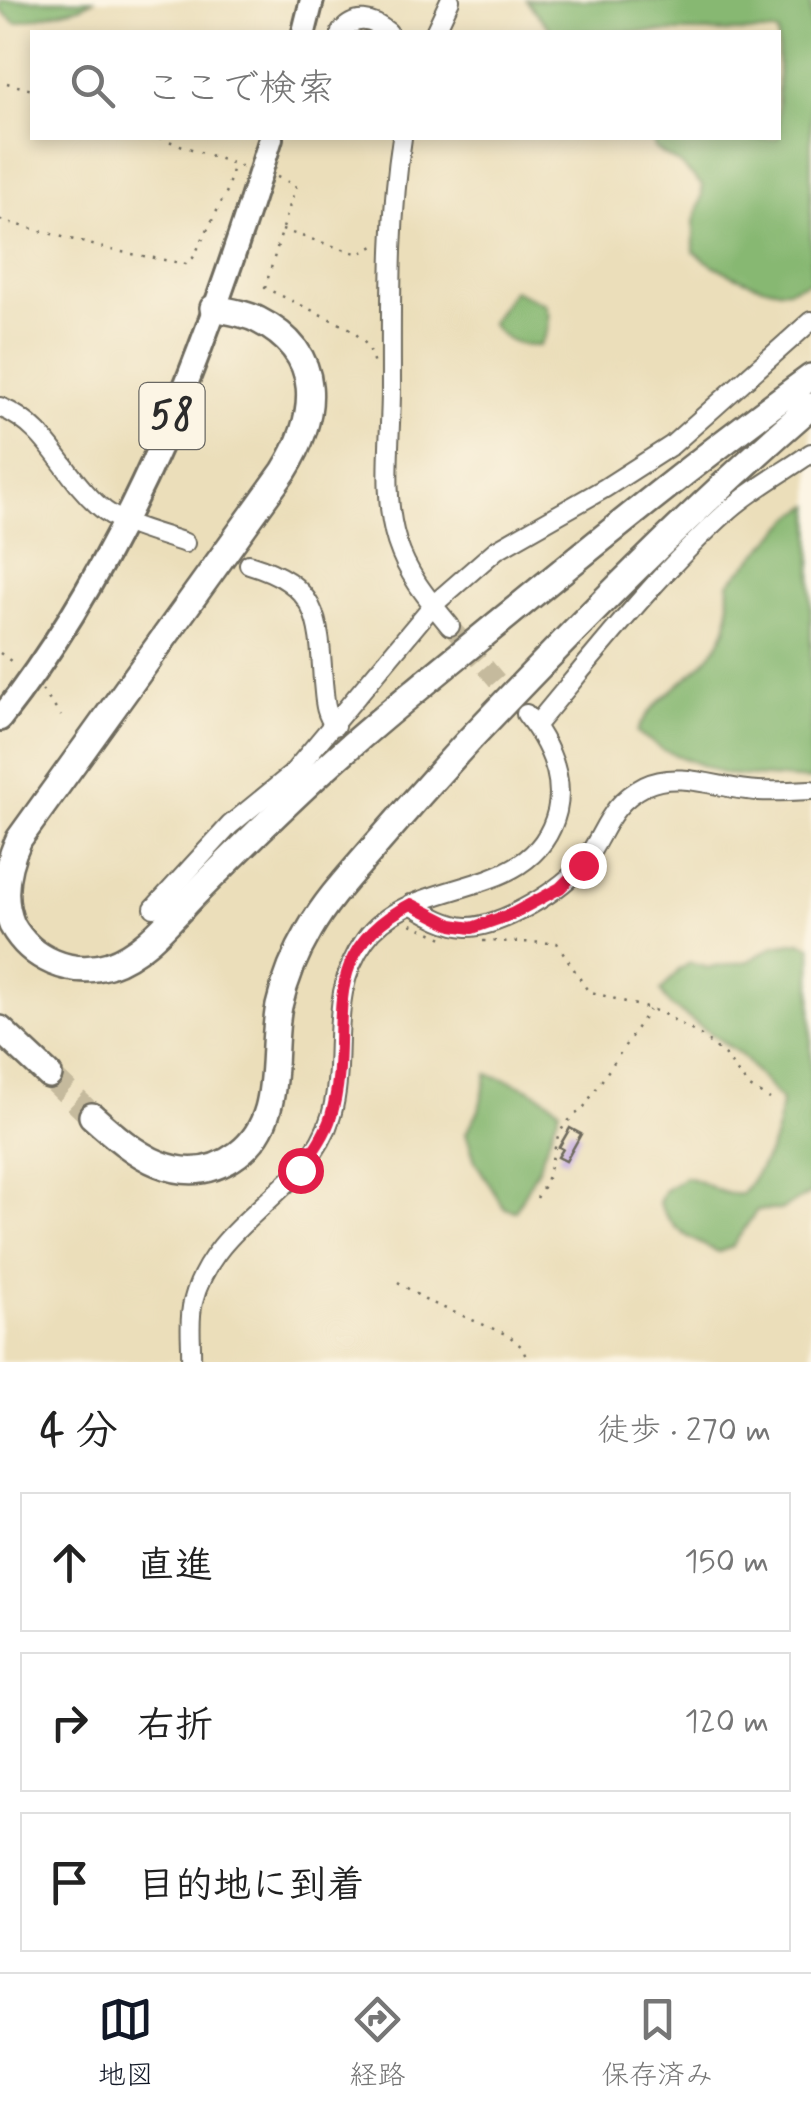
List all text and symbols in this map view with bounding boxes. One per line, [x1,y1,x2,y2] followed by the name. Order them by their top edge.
[30,30,781,140] search box
[65,58,120,113] icon: search
[145,65,335,114] text: ここで検索
[140,383,204,449] road number: 58
[561,843,607,889] route end
[278,1148,324,1194] route start
[40,1405,118,1460] text: 4 分
[597,1410,771,1452] text: 徒歩 · 270 m
[42,1535,97,1590] icon: ahead
[684,1541,769,1583] text: 150 m
[137,1542,213,1591] text: 直進
[42,1695,97,1750] icon: right
[684,1701,769,1743] text: 120 m
[137,1702,213,1751] text: 右折
[42,1855,97,1910] icon: arrive
[137,1862,365,1911] text: 目的地に到着
[98,1992,154,2095] tab: 地図
[349,1992,405,2095] tab: 経路
[601,1992,713,2095] tab: 保存済み

